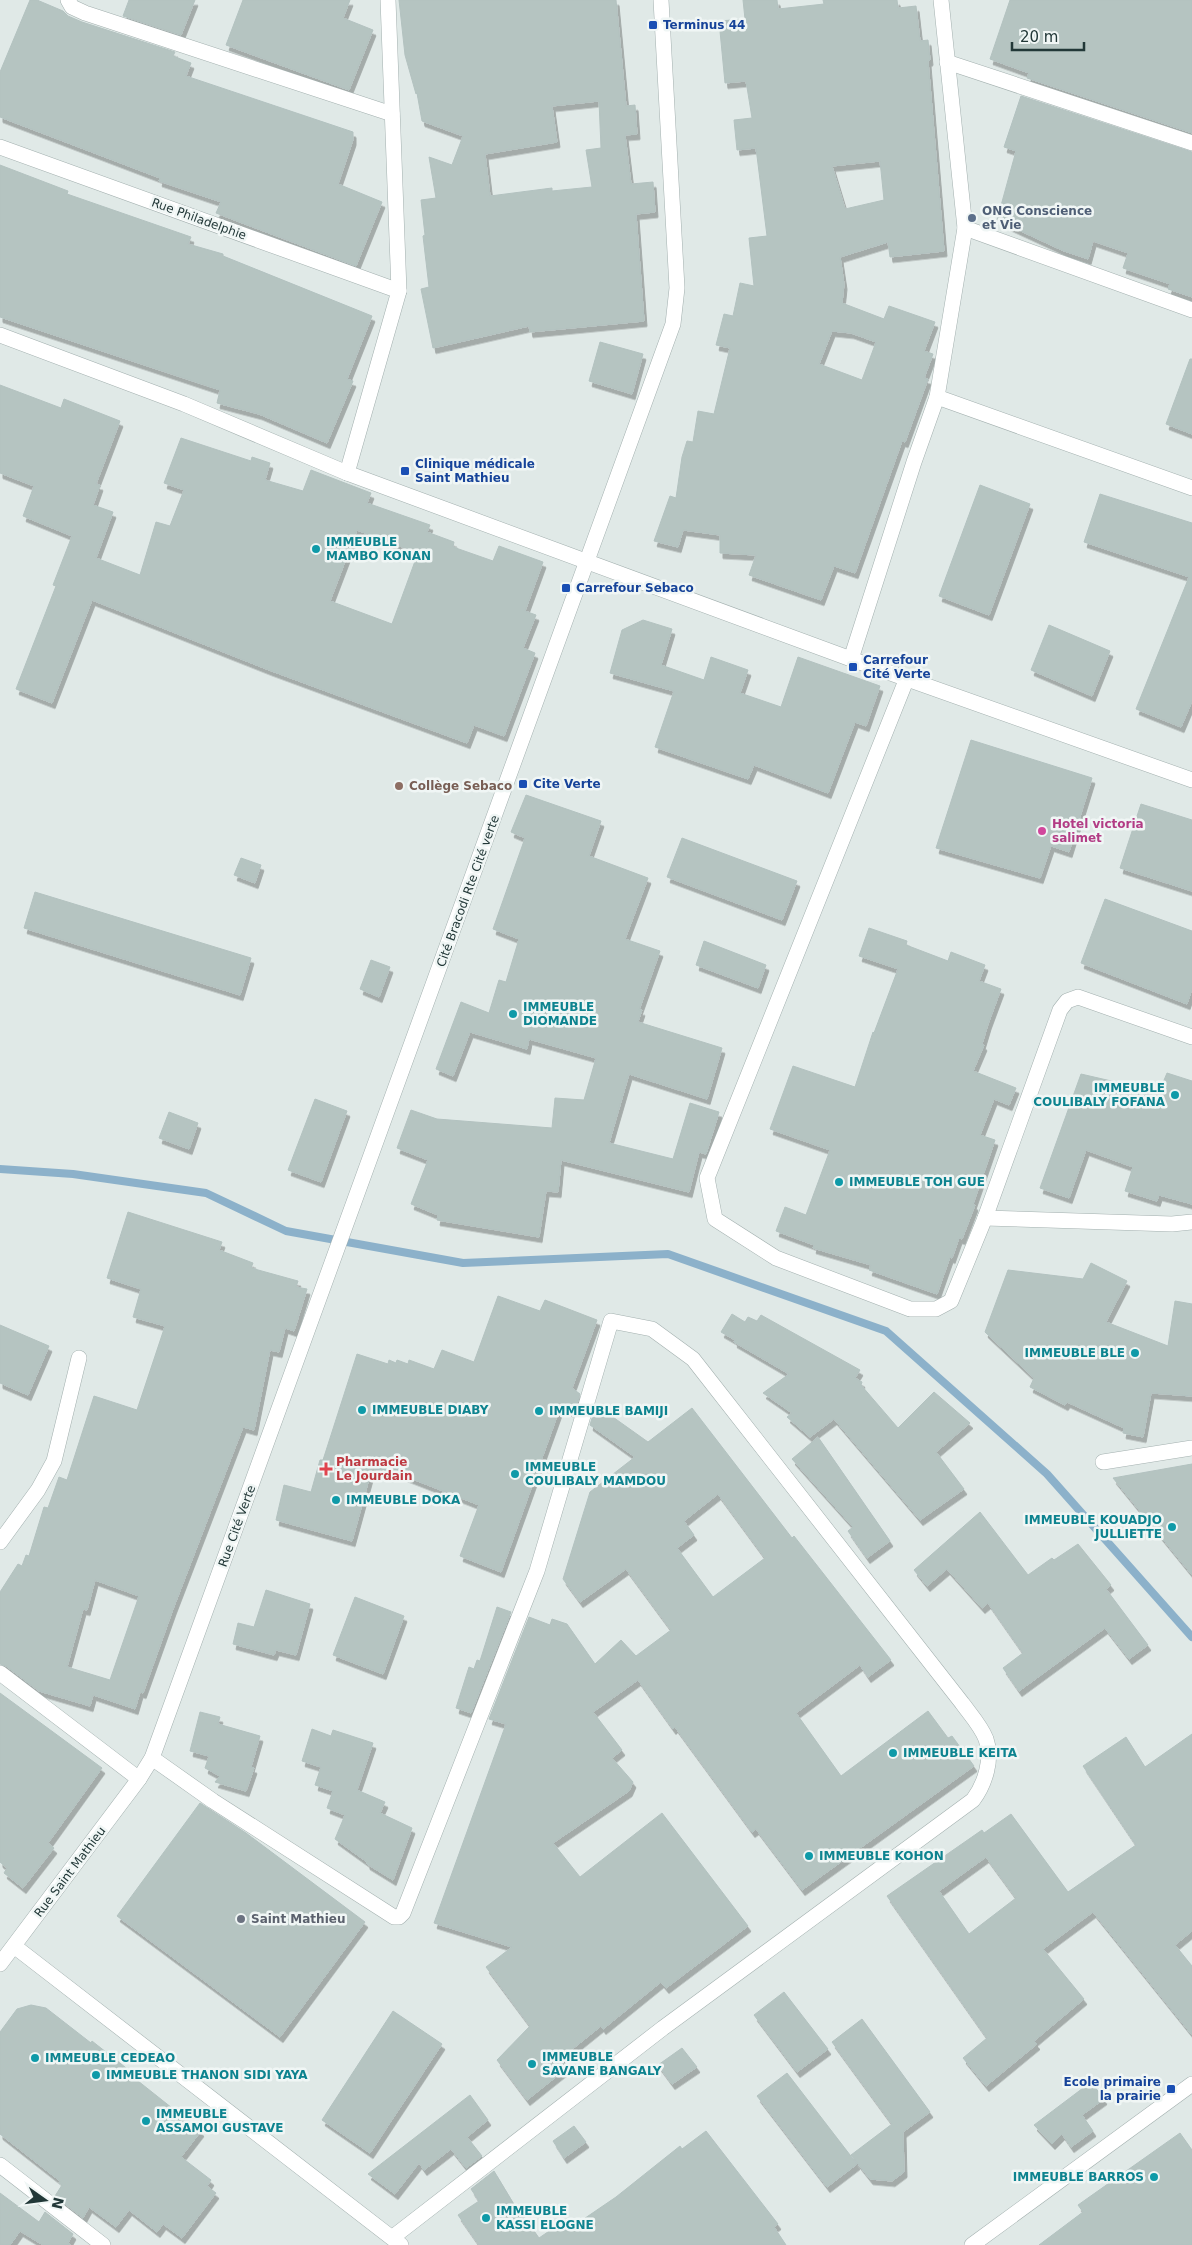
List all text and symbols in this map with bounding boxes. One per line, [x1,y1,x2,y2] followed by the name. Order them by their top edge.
[663,18,745,32] place label: Terminus 44
[647,19,659,31] marker: Terminus 44
[1012,20,1084,52] scale bar
[1020,28,1058,46] text: 20 m
[150,195,248,243] street label: Rue Philadelphie
[982,204,1092,232] place label: ONG Conscience et Vie
[966,212,978,224] marker: ONG Conscience et Vie
[415,457,535,485] place label: Clinique médicale Saint Mathieu
[399,465,411,477] marker: Clinique médicale Saint Mathieu
[326,535,431,563] place label: IMMEUBLE MAMBO KONAN
[310,543,322,555] marker: IMMEUBLE MAMBO KONAN
[576,581,694,595] place label: Carrefour Sebaco
[560,582,572,594] marker: Carrefour Sebaco
[863,653,931,681] place label: Carrefour Cité Verte
[847,661,859,673] marker: Carrefour Cité Verte
[533,777,601,791] place label: Cite Verte
[517,778,529,790] marker: Cite Verte
[409,779,512,793] place label: Collège Sebaco
[393,780,405,792] marker: Collège Sebaco
[434,813,502,969] street label: Cité Bracodi Rte Cité verte
[1052,817,1144,845] place label: Hotel victoria salimet
[1036,825,1048,837] marker: Hotel victoria salimet
[523,1000,597,1028] place label: IMMEUBLE DIOMANDE
[507,1008,519,1020] marker: IMMEUBLE DIOMANDE
[1033,1081,1166,1109] place label: IMMEUBLE COULIBALY FOFANA
[1169,1089,1181,1101] marker: IMMEUBLE COULIBALY FOFANA
[849,1175,985,1189] place label: IMMEUBLE TOH GUE
[833,1176,845,1188] marker: IMMEUBLE TOH GUE
[1025,1346,1125,1360] place label: IMMEUBLE BLE
[1129,1347,1141,1359] marker: IMMEUBLE BLE
[372,1403,489,1417] place label: IMMEUBLE DIABY
[356,1404,368,1416] marker: IMMEUBLE DIABY
[549,1404,668,1418] place label: IMMEUBLE BAMIJI
[533,1405,545,1417] marker: IMMEUBLE BAMIJI
[336,1455,412,1483] place label: Pharmacie Le Jourdain
[525,1460,666,1488] place label: IMMEUBLE COULIBALY MAMDOU
[320,1463,332,1475] marker: Pharmacie Le Jourdain
[509,1468,521,1480] marker: IMMEUBLE COULIBALY MAMDOU
[216,1483,258,1569] street label: Rue Cité Verte
[346,1493,461,1507] place label: IMMEUBLE DOKA
[330,1494,342,1506] marker: IMMEUBLE DOKA
[1024,1513,1162,1541] place label: IMMEUBLE KOUADJO JULLIETTE
[1166,1521,1178,1533] marker: IMMEUBLE KOUADJO JULLIETTE
[903,1746,1018,1760] place label: IMMEUBLE KEITA
[887,1747,899,1759] marker: IMMEUBLE KEITA
[31,1824,109,1920] street label: Rue Saint Mathieu
[819,1849,944,1863] place label: IMMEUBLE KOHON
[803,1850,815,1862] marker: IMMEUBLE KOHON
[251,1912,345,1926] place label: Saint Mathieu
[235,1913,247,1925] marker: Saint Mathieu
[542,2050,662,2078] place label: IMMEUBLE SAVANE BANGALY
[45,2051,175,2065] place label: IMMEUBLE CEDEAO
[29,2052,41,2064] marker: IMMEUBLE CEDEAO
[526,2058,538,2070] marker: IMMEUBLE SAVANE BANGALY
[106,2068,308,2082] place label: IMMEUBLE THANON SIDI YAYA
[90,2069,102,2081] marker: IMMEUBLE THANON SIDI YAYA
[1064,2075,1161,2103] place label: Ecole primaire la prairie
[1165,2083,1177,2095] marker: Ecole primaire la prairie
[156,2107,284,2135] place label: IMMEUBLE ASSAMOI GUSTAVE
[140,2115,152,2127] marker: IMMEUBLE ASSAMOI GUSTAVE
[1013,2170,1144,2184] place label: IMMEUBLE BARROS
[1148,2171,1160,2183] marker: IMMEUBLE BARROS
[20,2175,70,2225] north arrow
[48,2196,67,2211] text: N
[496,2204,594,2232] place label: IMMEUBLE KASSI ELOGNE
[480,2212,492,2224] marker: IMMEUBLE KASSI ELOGNE

